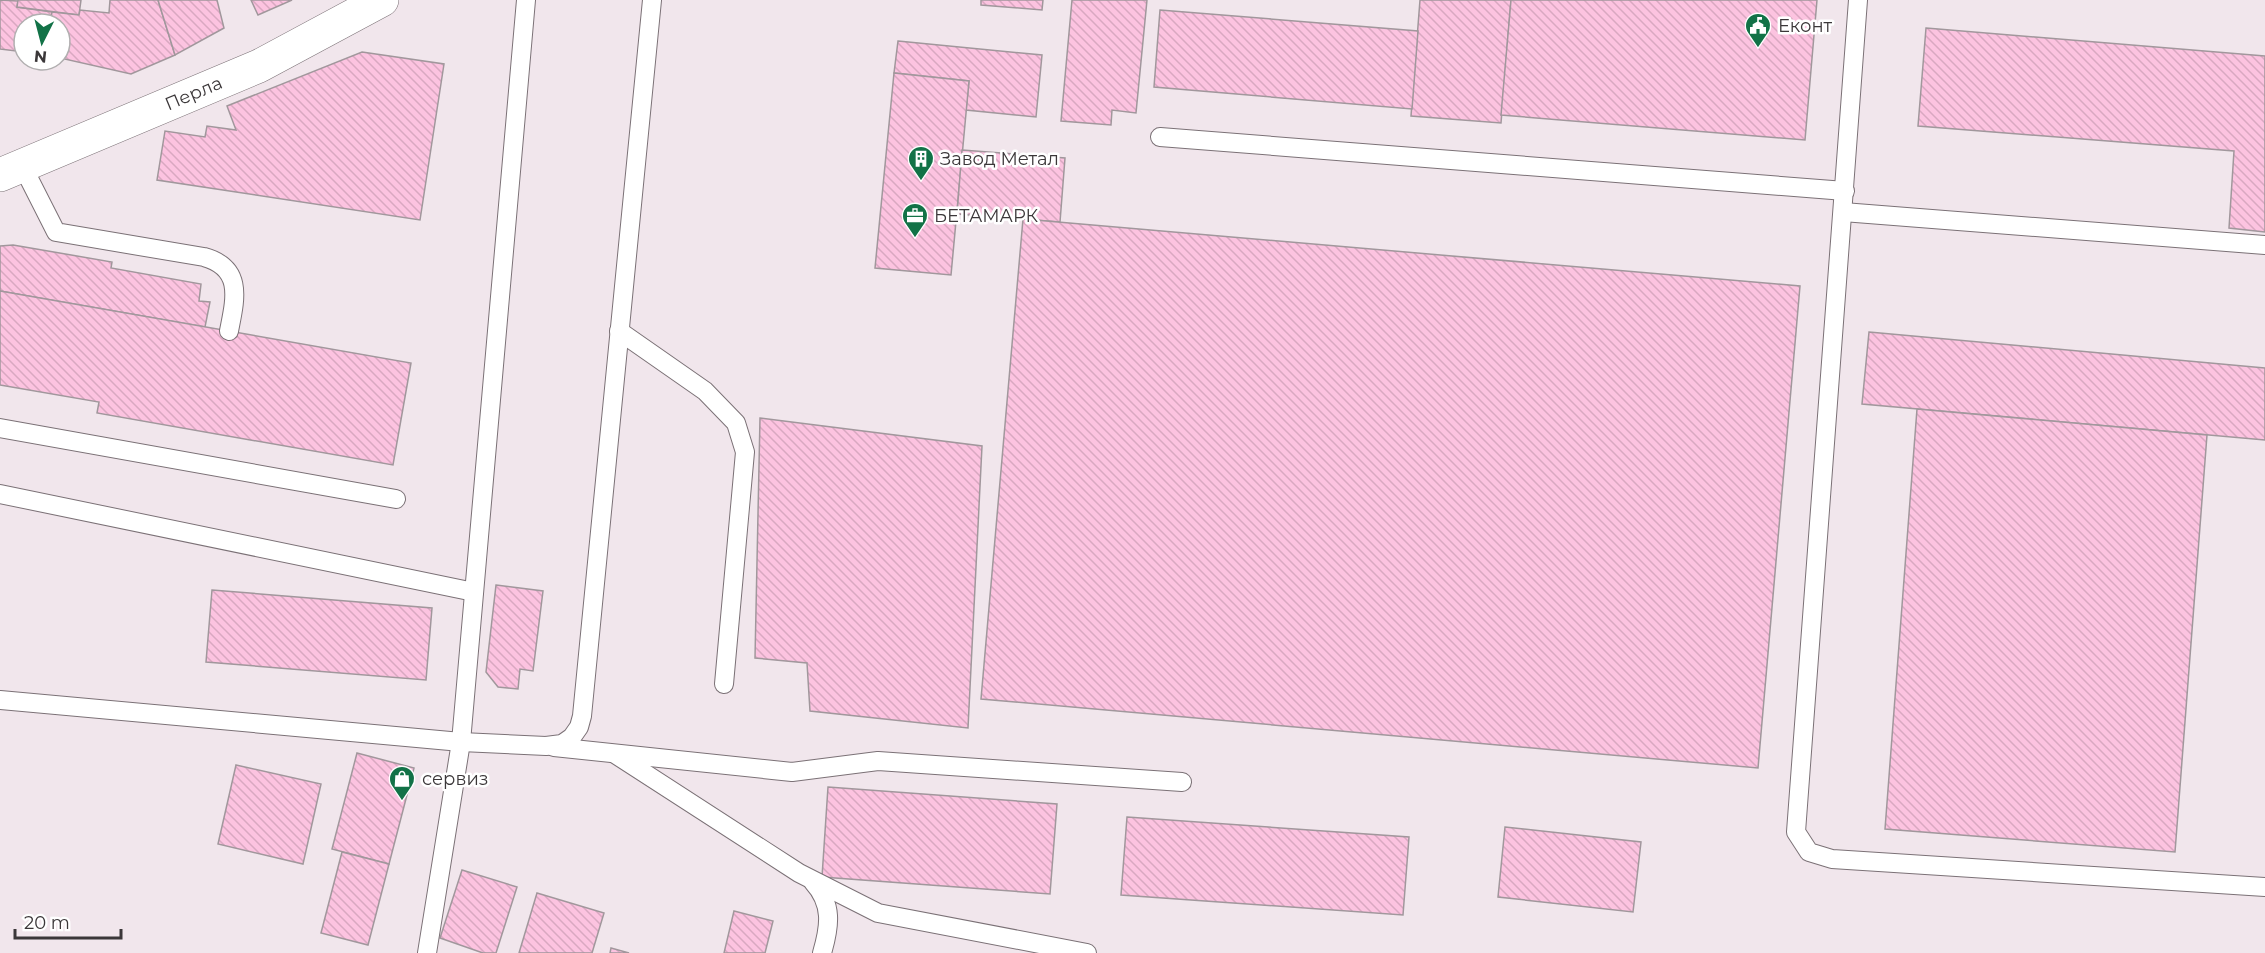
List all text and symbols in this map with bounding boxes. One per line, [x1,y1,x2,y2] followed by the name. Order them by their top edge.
[1743,11,1773,49] public building icon: Еконт
[12,12,72,72] north arrow
[1778,15,1833,37] place label: Еконт
[33,46,48,67] text: N
[162,72,226,115] street label: Перла
[906,144,936,182] building icon: Завод Метал
[940,148,1059,170] place label: Завод Метал
[900,201,930,239] office icon: БЕТАМАРК
[934,205,1039,227] place label: БЕТАМАРК
[387,764,417,802] shop icon: сервиз
[422,768,488,790] place label: сервиз
[15,902,122,940] scale bar
[24,912,70,934] text: 20 m

